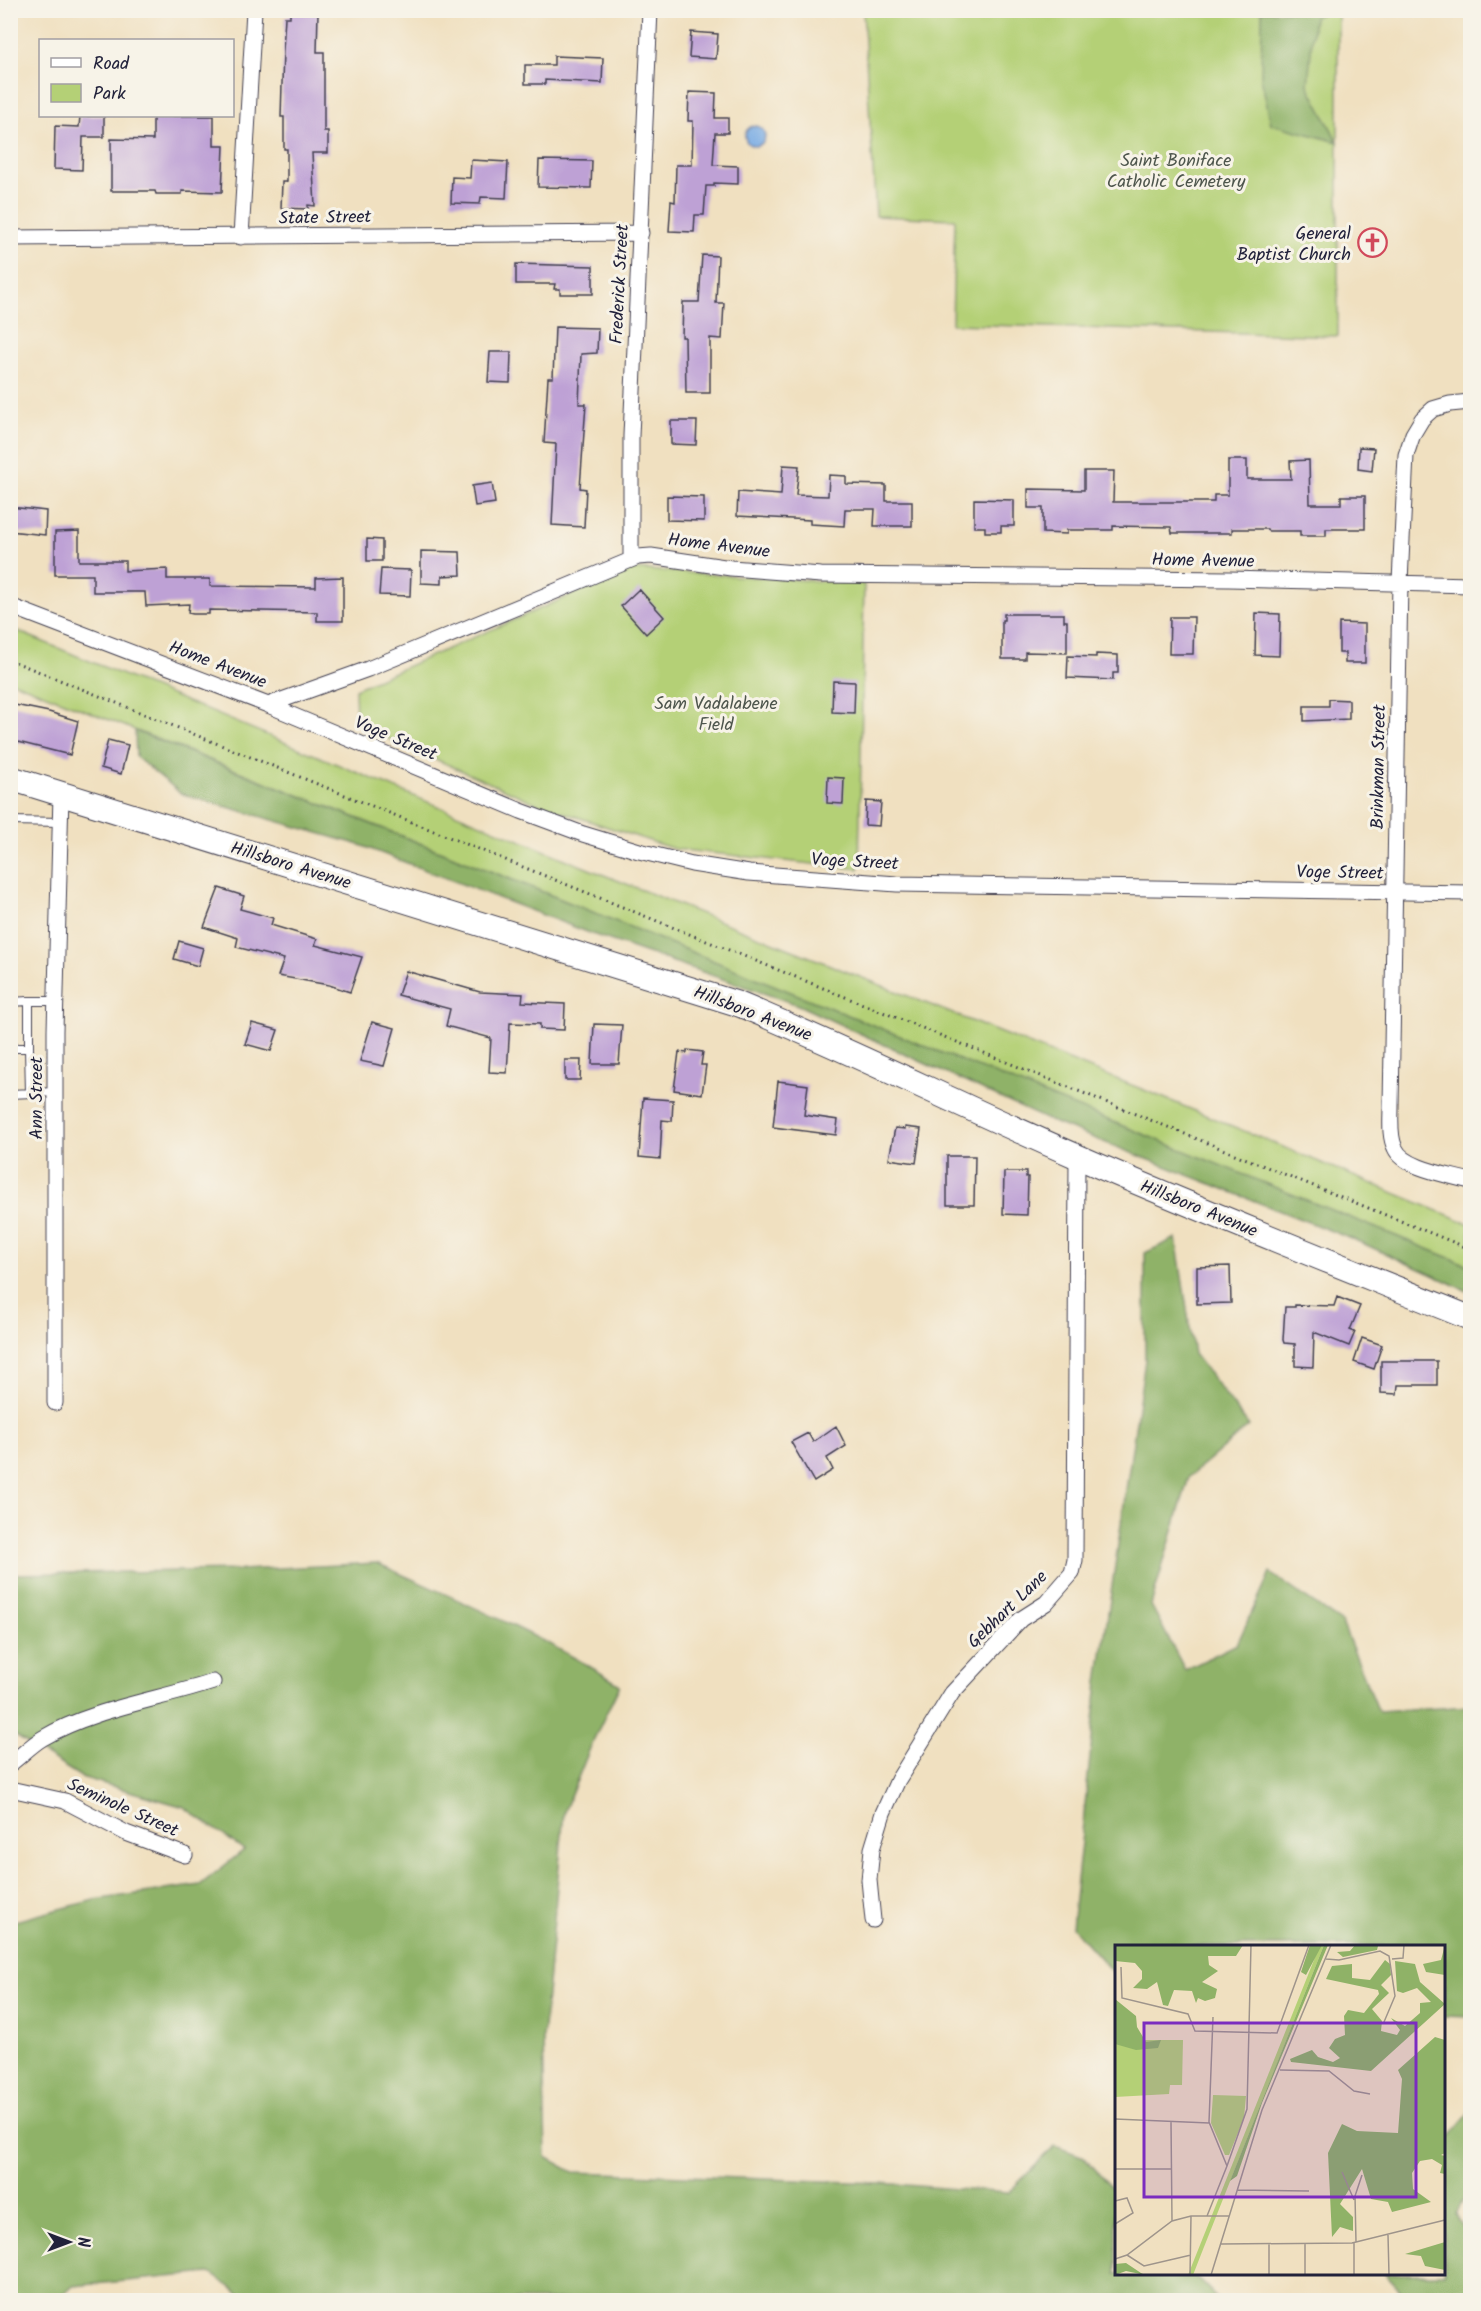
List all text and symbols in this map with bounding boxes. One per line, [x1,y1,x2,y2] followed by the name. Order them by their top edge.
[39,39,234,117] legend
[93,50,130,79] text: Road
[93,80,126,109] text: Park
[1107,147,1246,197] park label: Saint Boniface Catholic Cemetery
[278,203,373,234] street label: State Street
[1237,220,1352,270] place label: General Baptist Church
[603,222,638,345] street label: Frederick Street
[1356,227,1388,259] church icon: General Baptist Church
[666,526,772,567] street label: Home Avenue
[1151,546,1255,577] street label: Home Avenue
[164,633,271,697] street label: Home Avenue
[654,690,778,740] park label: Sam Vadalabene Field
[1364,703,1395,830] street label: Brinkman Street
[350,709,442,770] street label: Voge Street
[227,834,354,899] street label: Hillsboro Avenue
[811,846,900,879] street label: Voge Street
[1296,858,1385,889] street label: Voge Street
[689,979,816,1050] street label: Hillsboro Avenue
[23,1055,52,1140] street label: Ann Street
[1135,1173,1262,1246] street label: Hillsboro Avenue
[961,1564,1055,1656] street label: Gebhart Lane
[62,1771,184,1846] street label: Seminole Street
[1115,1945,1445,2275] inset map
[39,2212,99,2272] north arrow
[70,2237,95,2247] text: N

